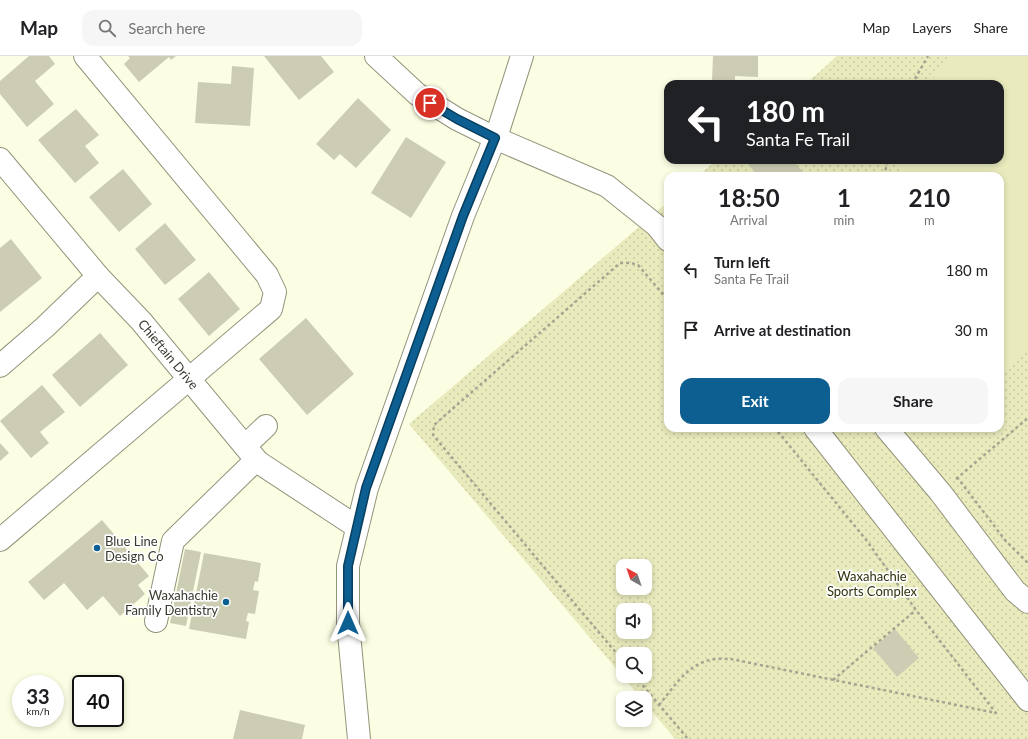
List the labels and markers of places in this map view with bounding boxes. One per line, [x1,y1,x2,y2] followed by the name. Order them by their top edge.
[413,86,447,120] pin
[105,533,164,564] place label: Blue Line Design Co
[92,543,102,553] marker: Blue Line Design Co
[125,587,218,618] place label: Waxahachie Family Dentistry
[221,597,231,607] marker: Waxahachie Family Dentistry

